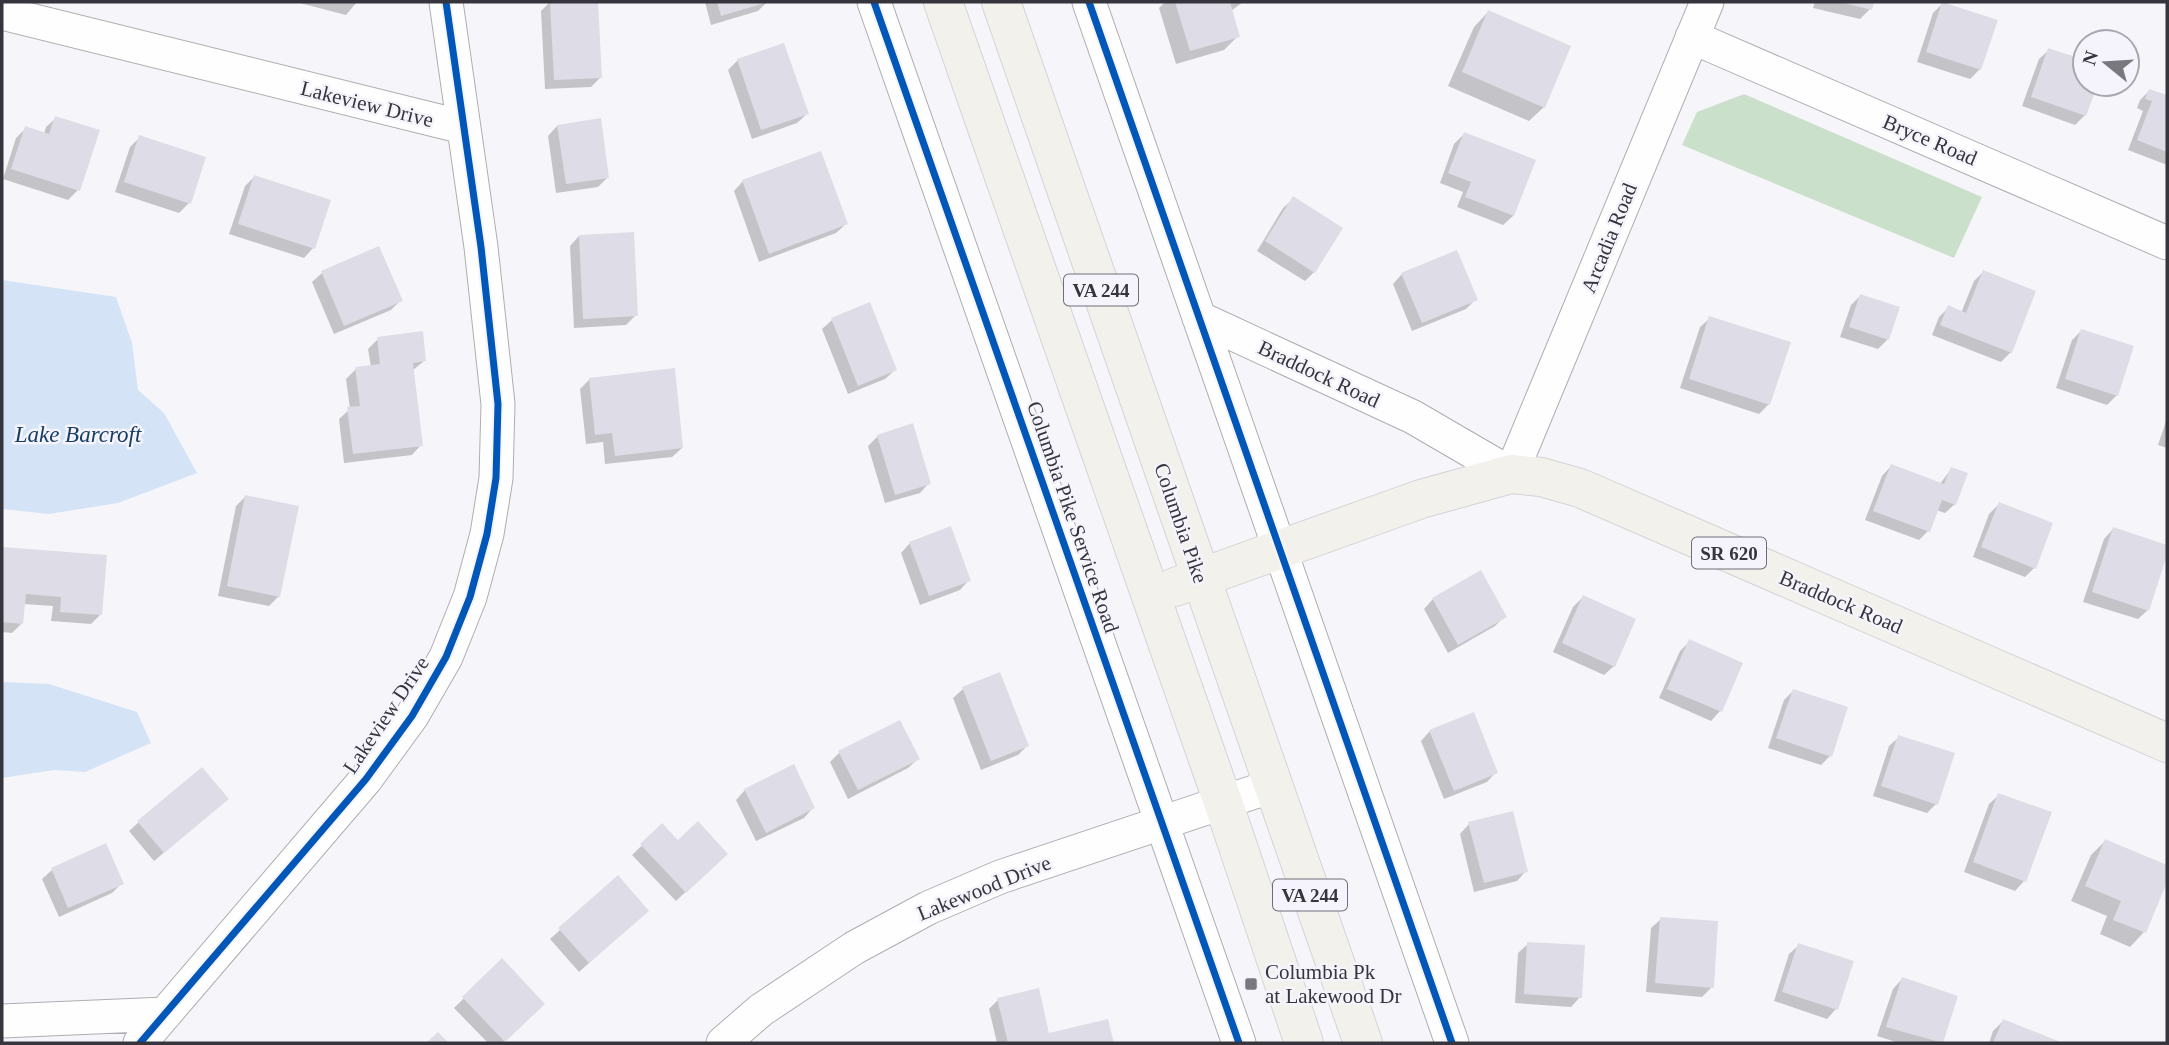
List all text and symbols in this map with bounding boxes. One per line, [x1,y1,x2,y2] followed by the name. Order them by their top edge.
[2071,28,2141,98] north arrow
[2078,48,2102,68] text: N
[298,76,436,132] street label: Lakeview Drive
[1879,109,1981,171] street label: Bryce Road
[1576,179,1642,296] street label: Arcadia Road
[1064,274,1138,306] road number: VA 244
[1254,335,1384,413] street label: Braddock Road
[1022,398,1124,636] street label: Columbia Pike Service Road
[14,422,142,447] water label: Lake Barcroft
[1149,460,1213,586] street label: Columbia Pike
[1692,538,1766,568] road number: SR 620
[1776,565,1907,639] street label: Braddock Road
[338,652,434,778] street label: Lakeview Drive
[914,850,1054,926] street label: Lakewood Drive
[1273,880,1347,911] road number: VA 244
[1265,960,1401,1008] place label: Columbia Pk at Lakewood Dr
[1243,976,1259,992] marker: Columbia Pk at Lakewood Dr

